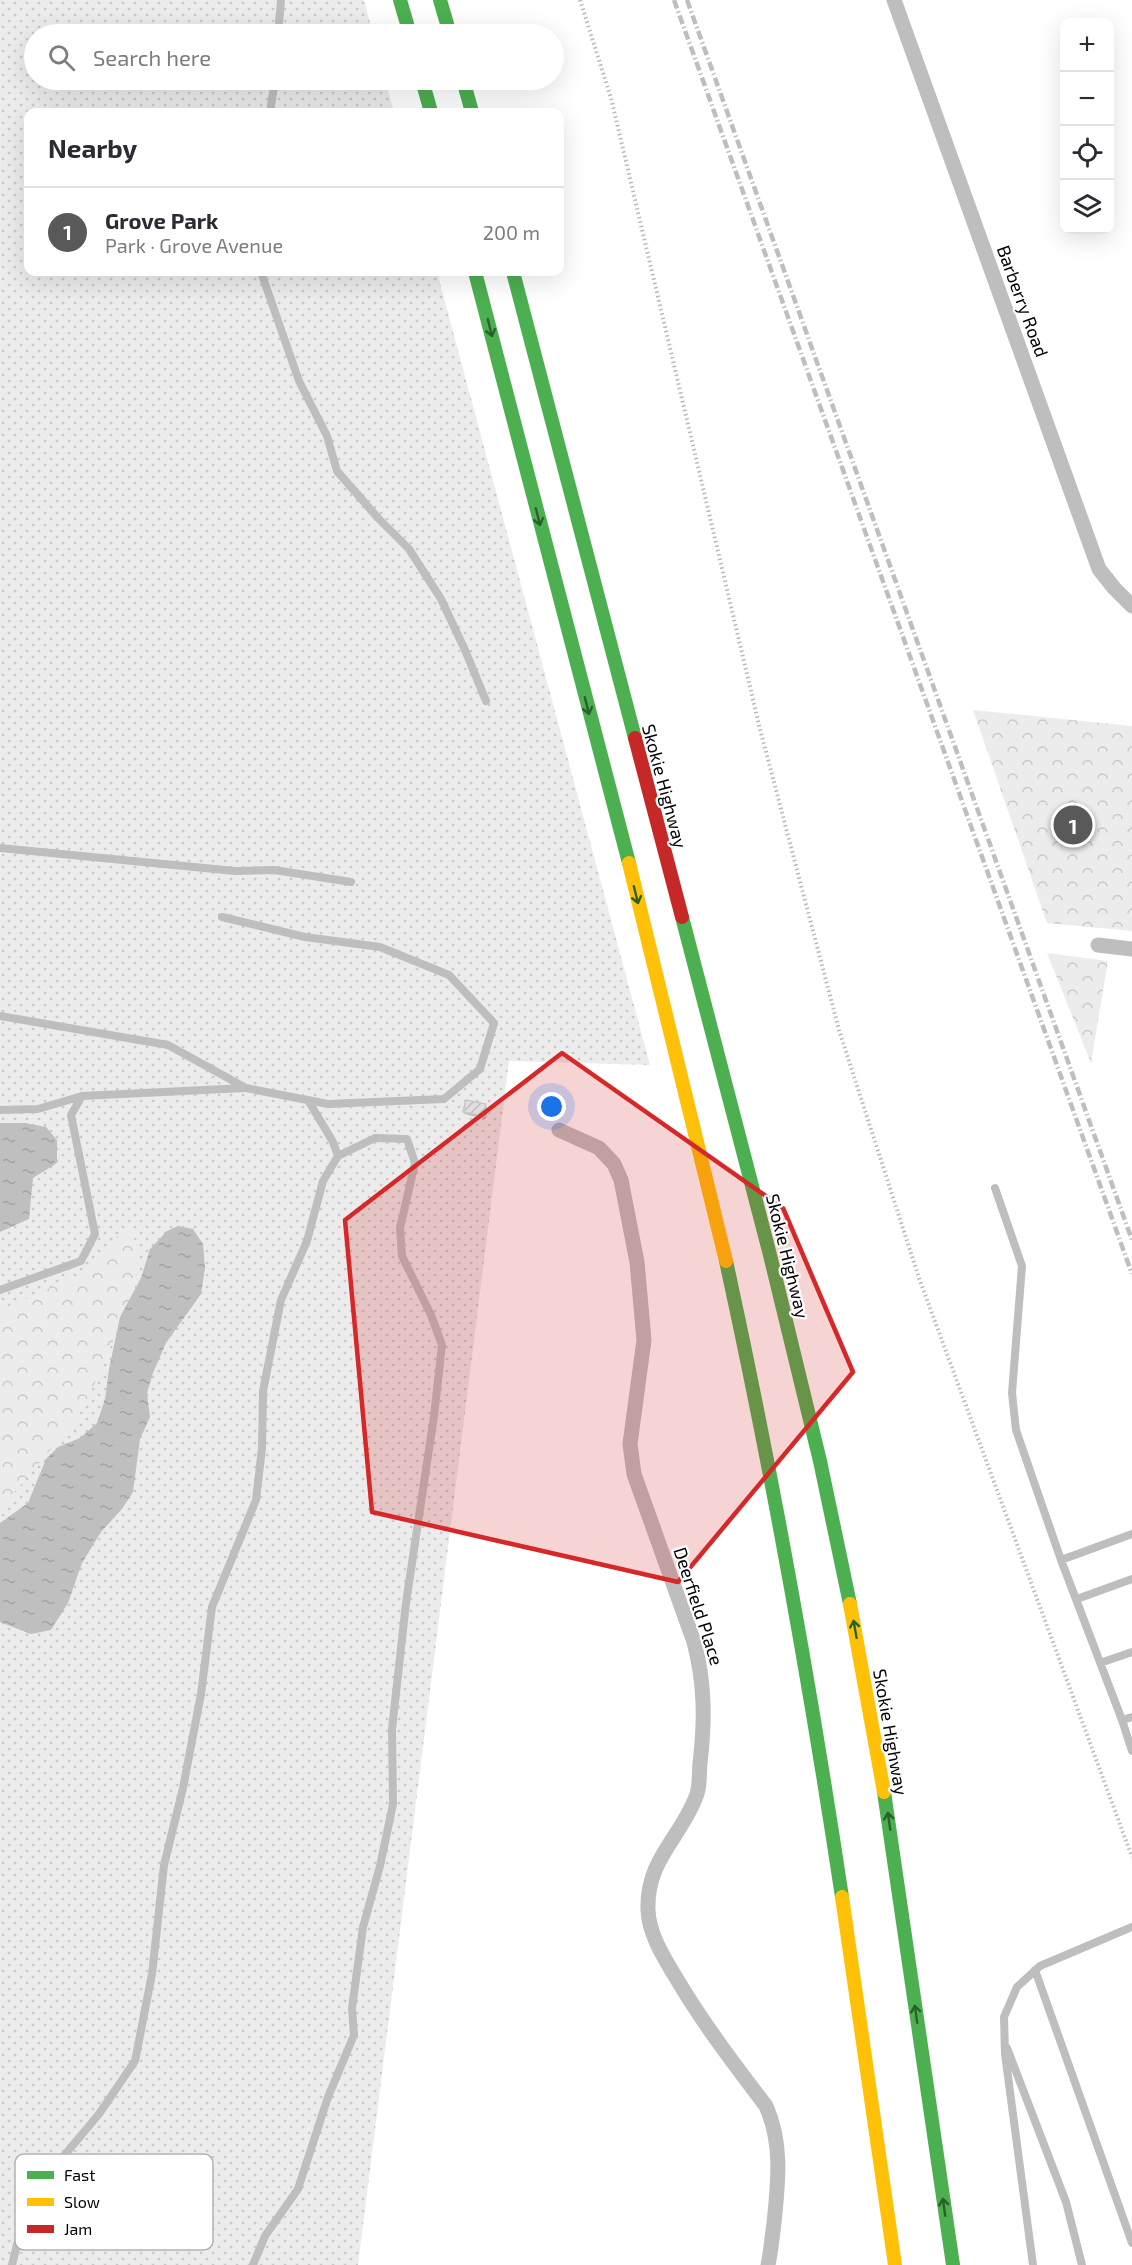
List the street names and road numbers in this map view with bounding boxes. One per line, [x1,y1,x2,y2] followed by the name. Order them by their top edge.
[993,242,1053,360] street label: Barberry Road
[638,721,692,851] street label: Skokie Highway
[762,1191,814,1321] street label: Skokie Highway
[670,1544,728,1668] street label: Deerfield Place
[869,1667,913,1797] street label: Skokie Highway

